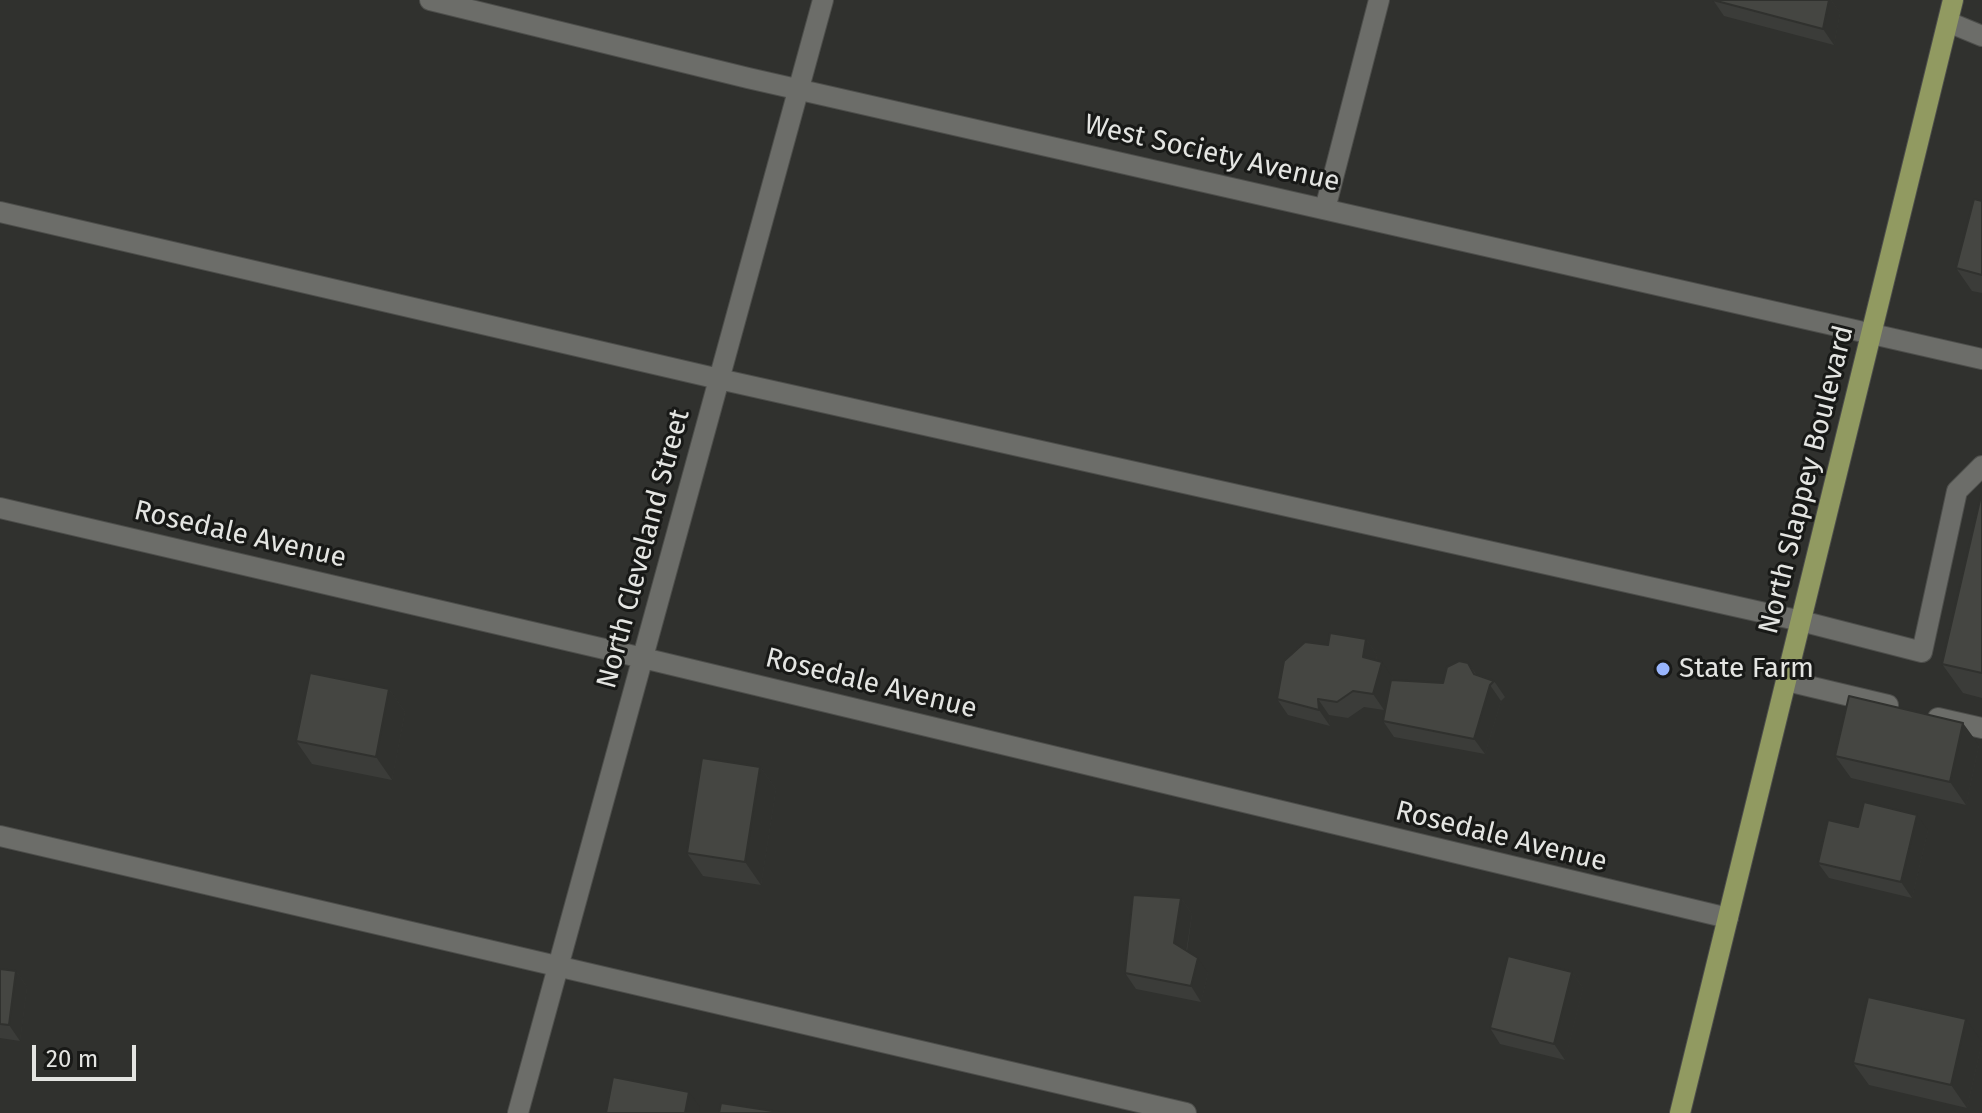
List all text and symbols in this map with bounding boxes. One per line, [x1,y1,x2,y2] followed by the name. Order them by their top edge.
[1081,108,1343,200] street label: West Society Avenue
[1752,322,1862,638] street label: North Slappey Boulevard
[591,406,697,692] street label: North Cleveland Street
[131,494,349,576] street label: Rosedale Avenue
[762,642,980,726] street label: Rosedale Avenue
[1679,652,1814,686] place label: State Farm
[1654,660,1672,678] marker: State Farm
[1392,795,1610,879] street label: Rosedale Avenue
[36,1029,140,1079] scale bar
[46,1045,98,1073] text: 20 m

